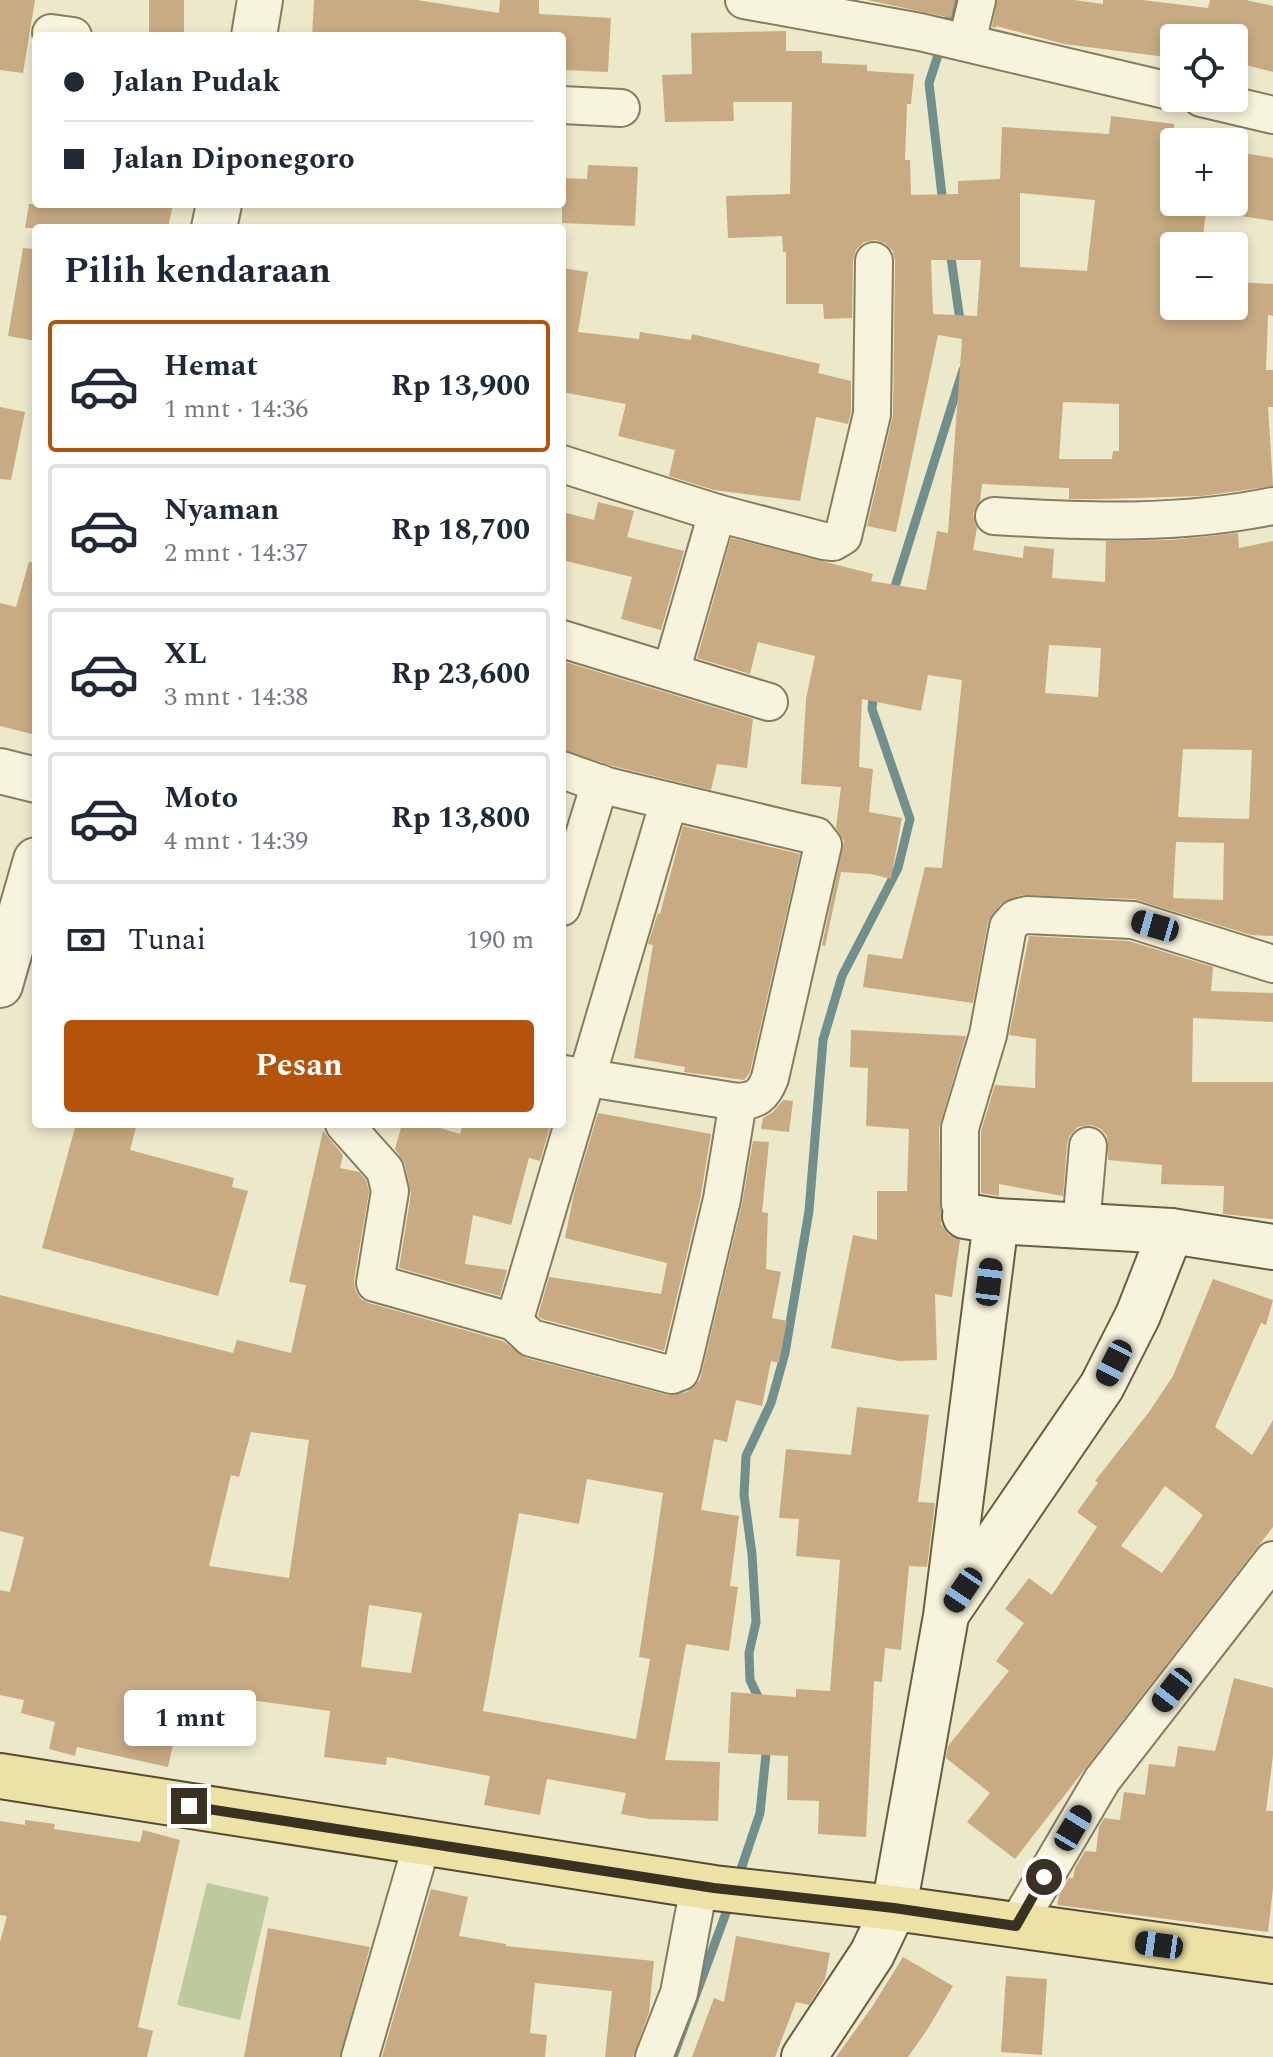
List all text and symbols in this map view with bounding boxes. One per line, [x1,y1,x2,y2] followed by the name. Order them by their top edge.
[1160,24,1248,320] map controls
[1160,24,1248,112] button: locate
[112,59,280,105] text: Jalan Pudak
[1160,128,1248,216] button: +
[112,136,355,182] text: Jalan Diponegoro
[1160,232,1248,320] button: −
[64,244,331,299] text: Pilih kendaraan
[164,343,258,389] text: Hemat
[68,350,140,422] icon: car
[391,363,530,409] text: Rp 13,900
[164,389,308,429] text: 1 mnt · 14:36
[164,487,279,533] text: Nyaman
[68,494,140,566] icon: car
[391,507,530,553] text: Rp 18,700
[164,533,308,573] text: 2 mnt · 14:37
[164,631,207,677] text: XL
[68,638,140,710] icon: car
[391,651,530,697] text: Rp 23,600
[164,677,308,717] text: 3 mnt · 14:38
[164,775,238,821] text: Moto
[68,782,140,854] icon: car
[391,795,530,841] text: Rp 13,800
[164,821,308,861] text: 4 mnt · 14:39
[1129,908,1181,944] car
[128,917,206,963] text: Tunai
[64,918,108,962] icon: cash
[466,920,534,960] text: 190 m
[64,1020,534,1112] button: Pesan
[974,1257,1004,1307] car
[1092,1336,1136,1390] car
[940,1563,986,1617] car
[1148,1664,1196,1716] car
[123,1690,255,1746] callout: 1 mnt
[155,1698,225,1738] text: 1 mnt
[171,1788,207,1824] route end
[1050,1801,1096,1855] car
[1026,1859,1062,1895] route start
[1134,1930,1184,1960] car

